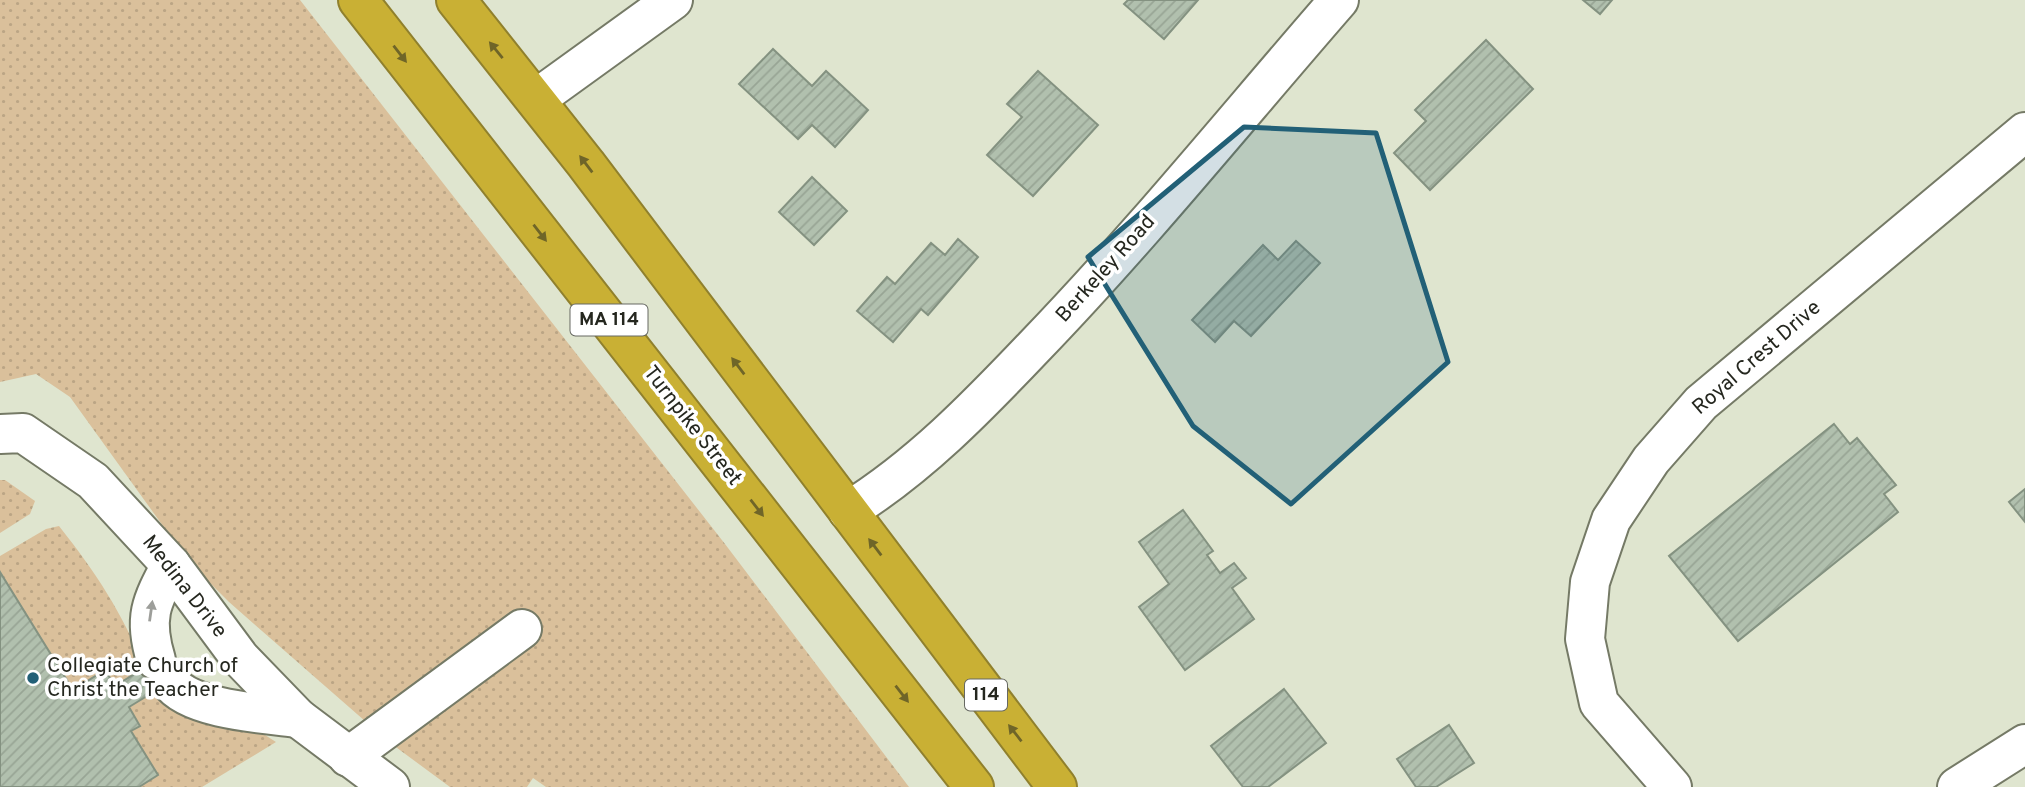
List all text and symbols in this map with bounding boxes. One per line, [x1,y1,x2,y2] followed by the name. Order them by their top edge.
[488,41,503,59] one-way arrow
[392,44,407,62] one-way arrow
[579,156,594,174] one-way arrow
[1050,209,1162,329] street label: Berkeley Road
[533,223,548,241] one-way arrow
[1687,295,1827,421] street label: Royal Crest Drive
[570,304,648,336] road number: MA 114
[731,356,745,375] one-way arrow
[637,360,747,492] street label: Turnpike Street
[749,498,764,516] one-way arrow
[135,530,233,644] street label: Medina Drive
[868,538,882,557] one-way arrow
[146,600,157,622] one-way arrow
[47,653,238,704] place label: Collegiate Church of Christ the Teacher
[25,670,41,686] marker: Collegiate Church of Christ the Teacher
[965,680,1007,710] road number: 114
[895,685,909,703] one-way arrow
[1009,724,1023,742] one-way arrow

